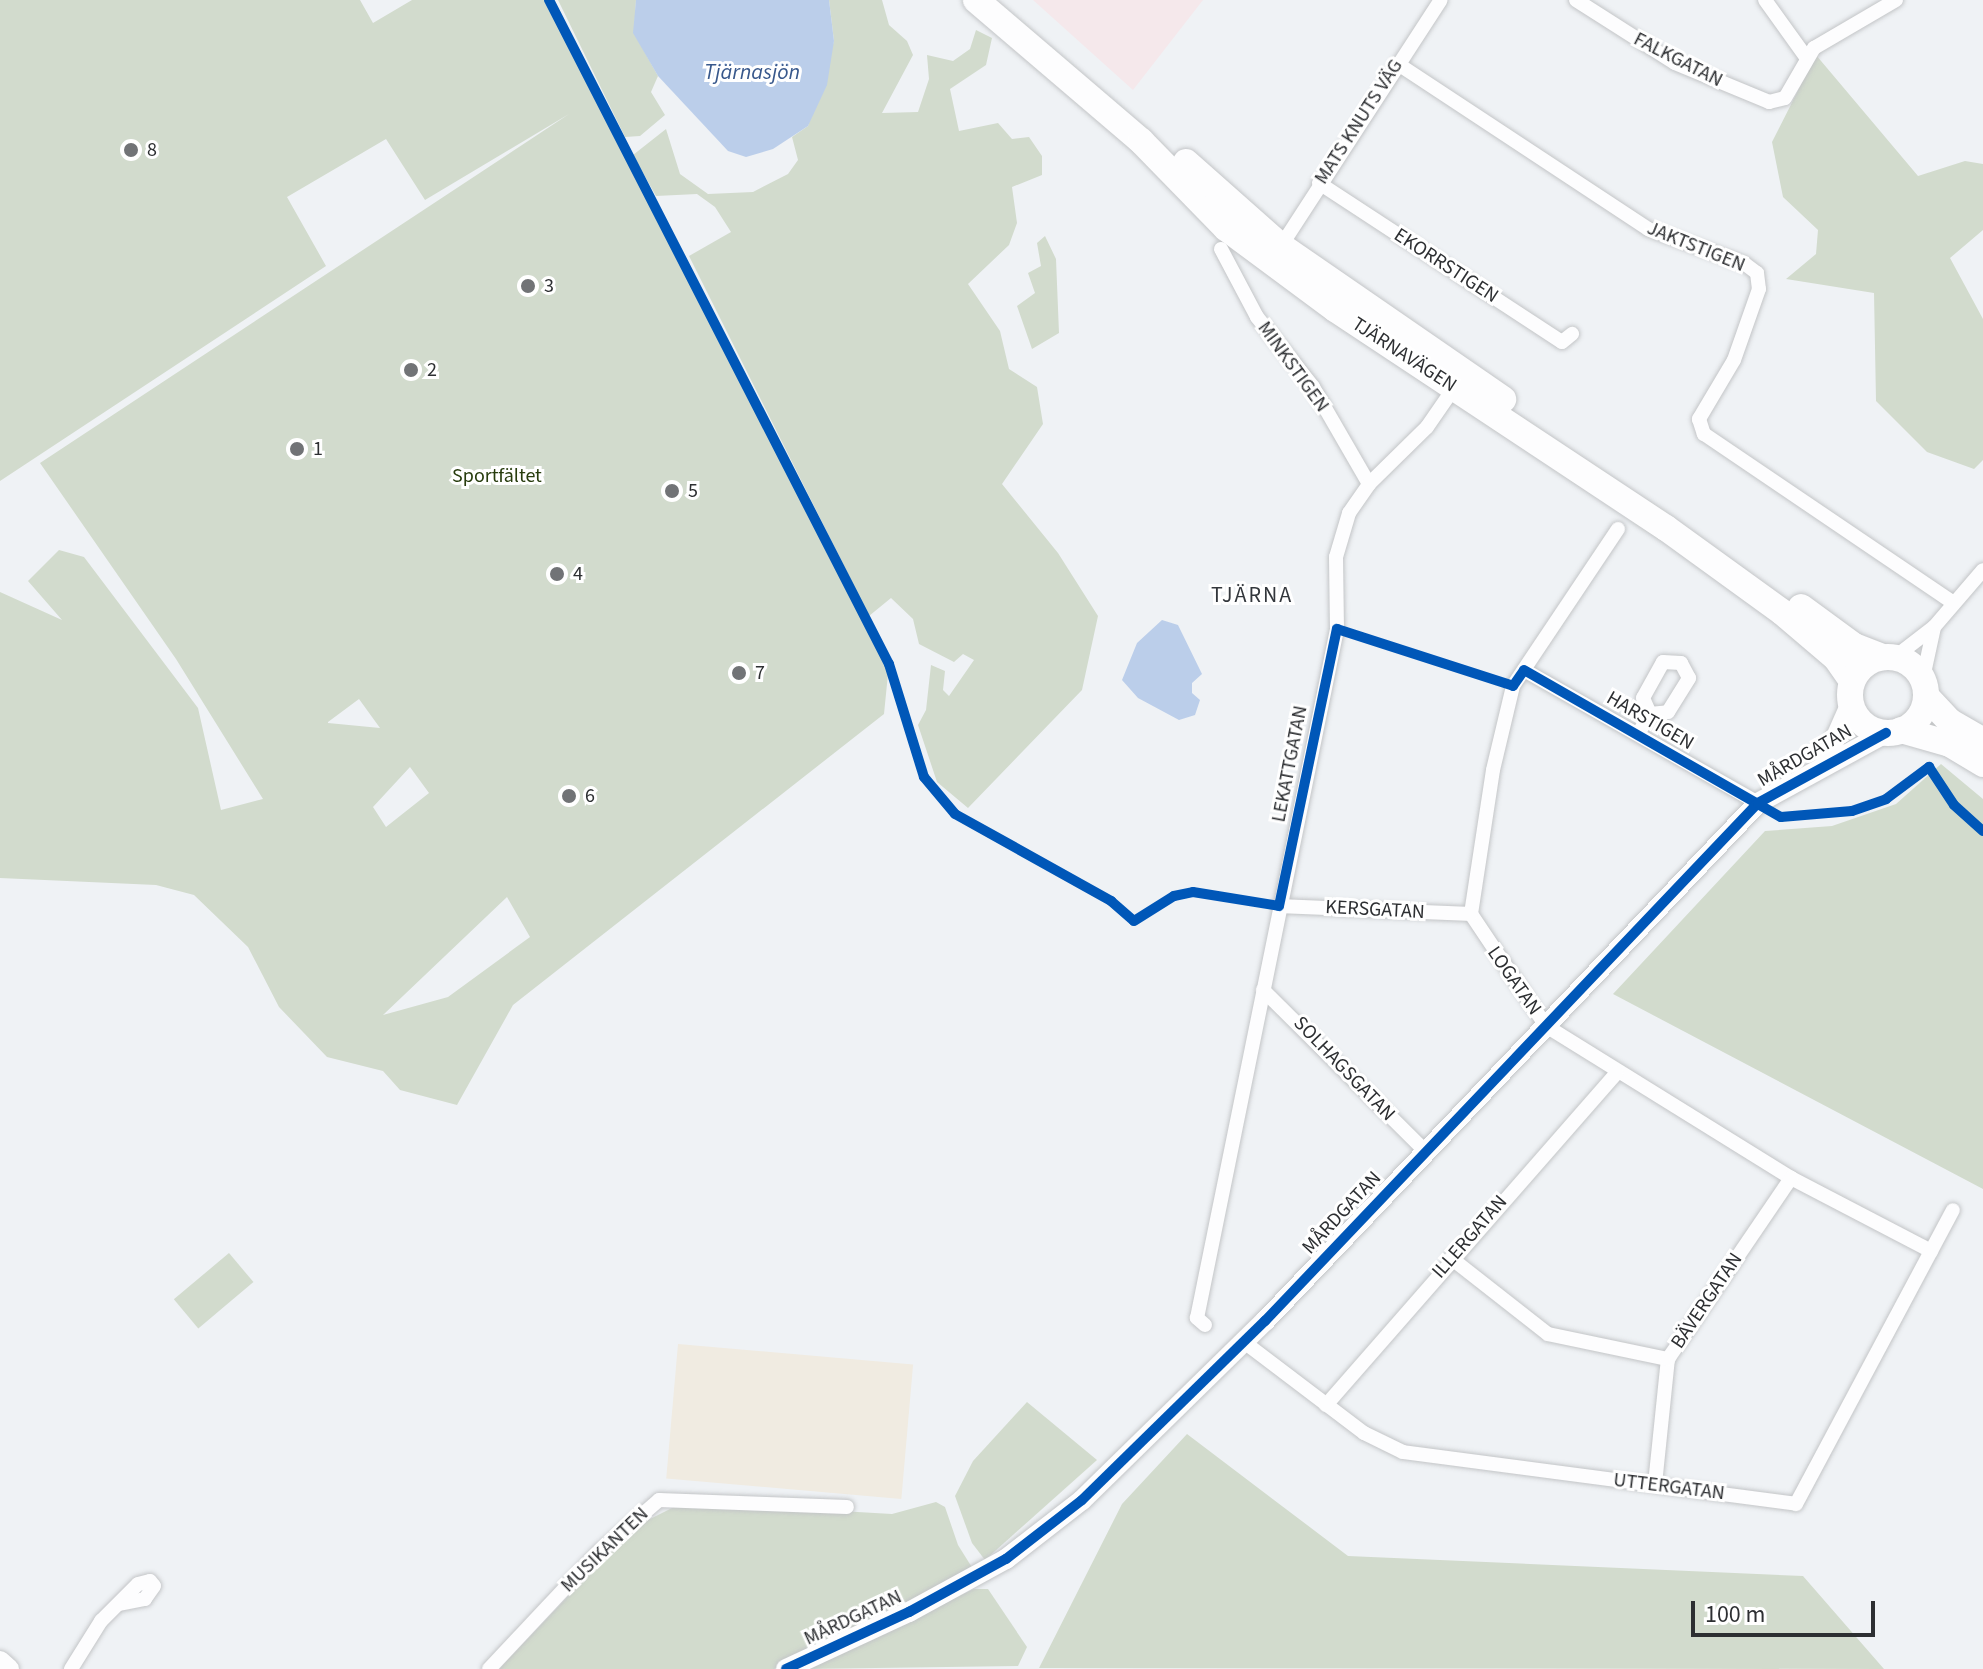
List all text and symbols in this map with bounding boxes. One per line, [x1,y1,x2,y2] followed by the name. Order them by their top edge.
[1629,27,1727,93] street label: FALKGATAN
[1310,55,1408,189] street label: MATS KNUTS VÄG
[704,60,800,86] water label: Tjärnasjön
[147,138,157,162] place label: 8
[122,141,140,159] marker: 8
[1643,216,1749,278] street label: JAKTSTIGEN
[1389,223,1503,309] street label: EKORRSTIGEN
[544,274,554,298] place label: 3
[519,277,537,295] marker: 3
[1347,312,1461,398] street label: TJÄRNAVÄGEN
[1252,317,1334,417] street label: MINKSTIGEN
[427,358,437,382] place label: 2
[402,361,420,379] marker: 2
[313,437,323,461] place label: 1
[288,440,306,458] marker: 1
[452,464,542,488] park label: Sportfältet
[688,479,698,503] place label: 5
[663,482,681,500] marker: 5
[573,562,583,586] place label: 4
[548,565,566,583] marker: 4
[1211,583,1293,609] district label: TJÄRNA
[755,661,765,685] place label: 7
[730,664,748,682] marker: 7
[1602,686,1698,756] street label: HARSTIGEN
[1267,704,1313,824] street label: LEKATTGATAN
[1754,719,1856,793] street label: MÅRDGATAN
[585,784,595,808] place label: 6
[560,787,578,805] marker: 6
[1325,895,1425,925] street label: KERSGATAN
[1482,942,1546,1020] street label: LOGATAN
[1288,1012,1400,1126] street label: SOLHAGSGATAN
[1297,1166,1387,1260] street label: MÅRDGATAN
[1427,1190,1513,1284] street label: ILLERGATAN
[1666,1249,1748,1353] street label: BÄVERGATAN
[1612,1468,1726,1506] street label: UTTERGATAN
[556,1502,654,1598] street label: MUSIKANTEN
[800,1585,906,1651] street label: MÅRDGATAN
[1695,1585,1879,1635] scale bar
[1705,1597,1765,1632] text: 100 m

